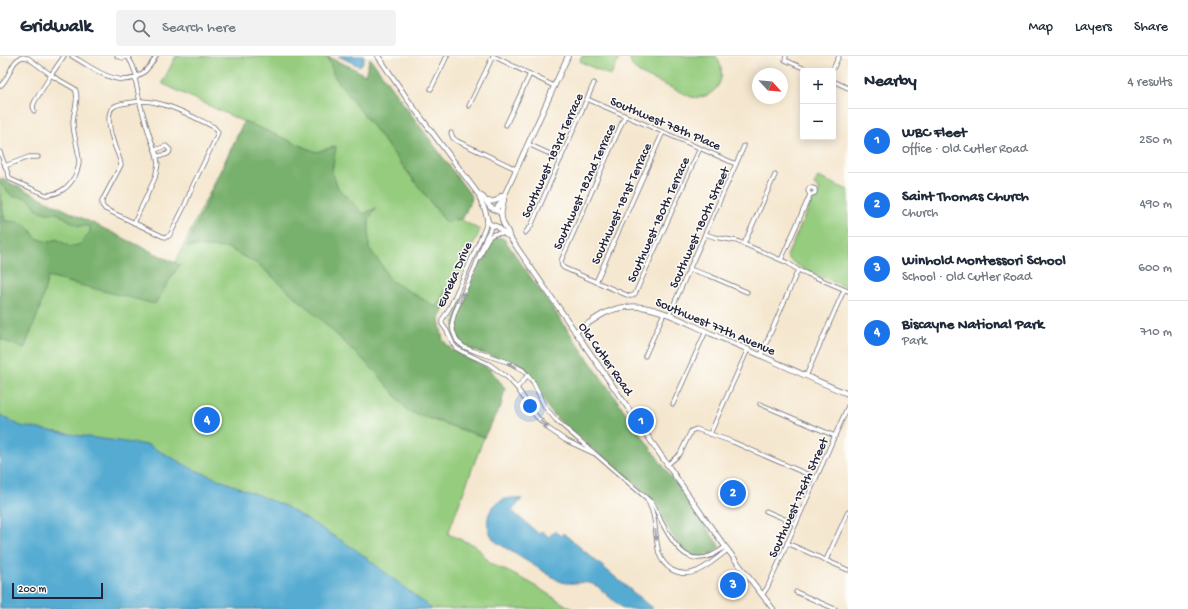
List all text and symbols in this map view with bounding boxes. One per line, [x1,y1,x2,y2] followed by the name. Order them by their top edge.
[116,10,396,46] search box
[20,16,92,39] text: Gridwalk
[130,17,152,39] icon: search
[162,19,236,37] text: Search here
[1029,19,1053,36] text: Map
[1075,19,1112,36] text: Layers
[1134,19,1168,36] text: Share
[752,68,788,104] north arrow
[800,68,836,140] map controls
[800,68,836,104] button: +
[864,72,917,92] text: Nearby
[1128,75,1172,90] text: 4 results
[519,91,588,221] street label: Southwest 183rd Terrace
[607,94,723,155] street label: Southwest 78th Place
[800,104,836,140] button: −
[551,122,620,252] street label: Southwest 182nd Terrace
[902,124,967,142] text: WBC Fleet
[874,133,880,148] text: 1
[1139,133,1172,148] text: 250 m
[589,141,656,267] street label: Southwest 181st Terrace
[902,142,1027,157] text: Office · Old Cutler Road
[625,155,694,285] street label: Southwest 180th Terrace
[667,164,734,291] street label: Southwest 180th Street
[902,188,1029,206] text: Saint Thomas Church
[874,197,880,212] text: 2
[1140,197,1172,212] text: 490 m
[902,206,938,221] text: Church
[434,240,476,310] street label: Eureka Drive
[902,252,1066,270] text: Winhold Montessori School
[874,261,880,276] text: 3
[1138,261,1172,276] text: 600 m
[902,270,1032,285] text: School · Old Cutler Road
[459,291,465,302] one-way arrow
[653,295,778,360] street label: Southwest 77th Avenue
[902,316,1044,334] text: Biscayne National Park
[574,320,636,400] street label: Old Cutler Road
[874,325,880,340] text: 4
[1140,325,1172,340] text: 710 m
[902,334,927,349] text: Park
[507,362,518,368] one-way arrow
[520,396,540,416] your location
[194,405,220,435] pin: 4
[628,406,654,436] pin: 1
[539,419,549,429] one-way arrow
[766,434,833,560] street label: Southwest 176th Street
[720,478,746,508] pin: 2
[653,529,660,541] one-way arrow
[720,570,746,600] pin: 3
[12,581,103,600] scale bar
[18,584,46,596] text: 200 m

